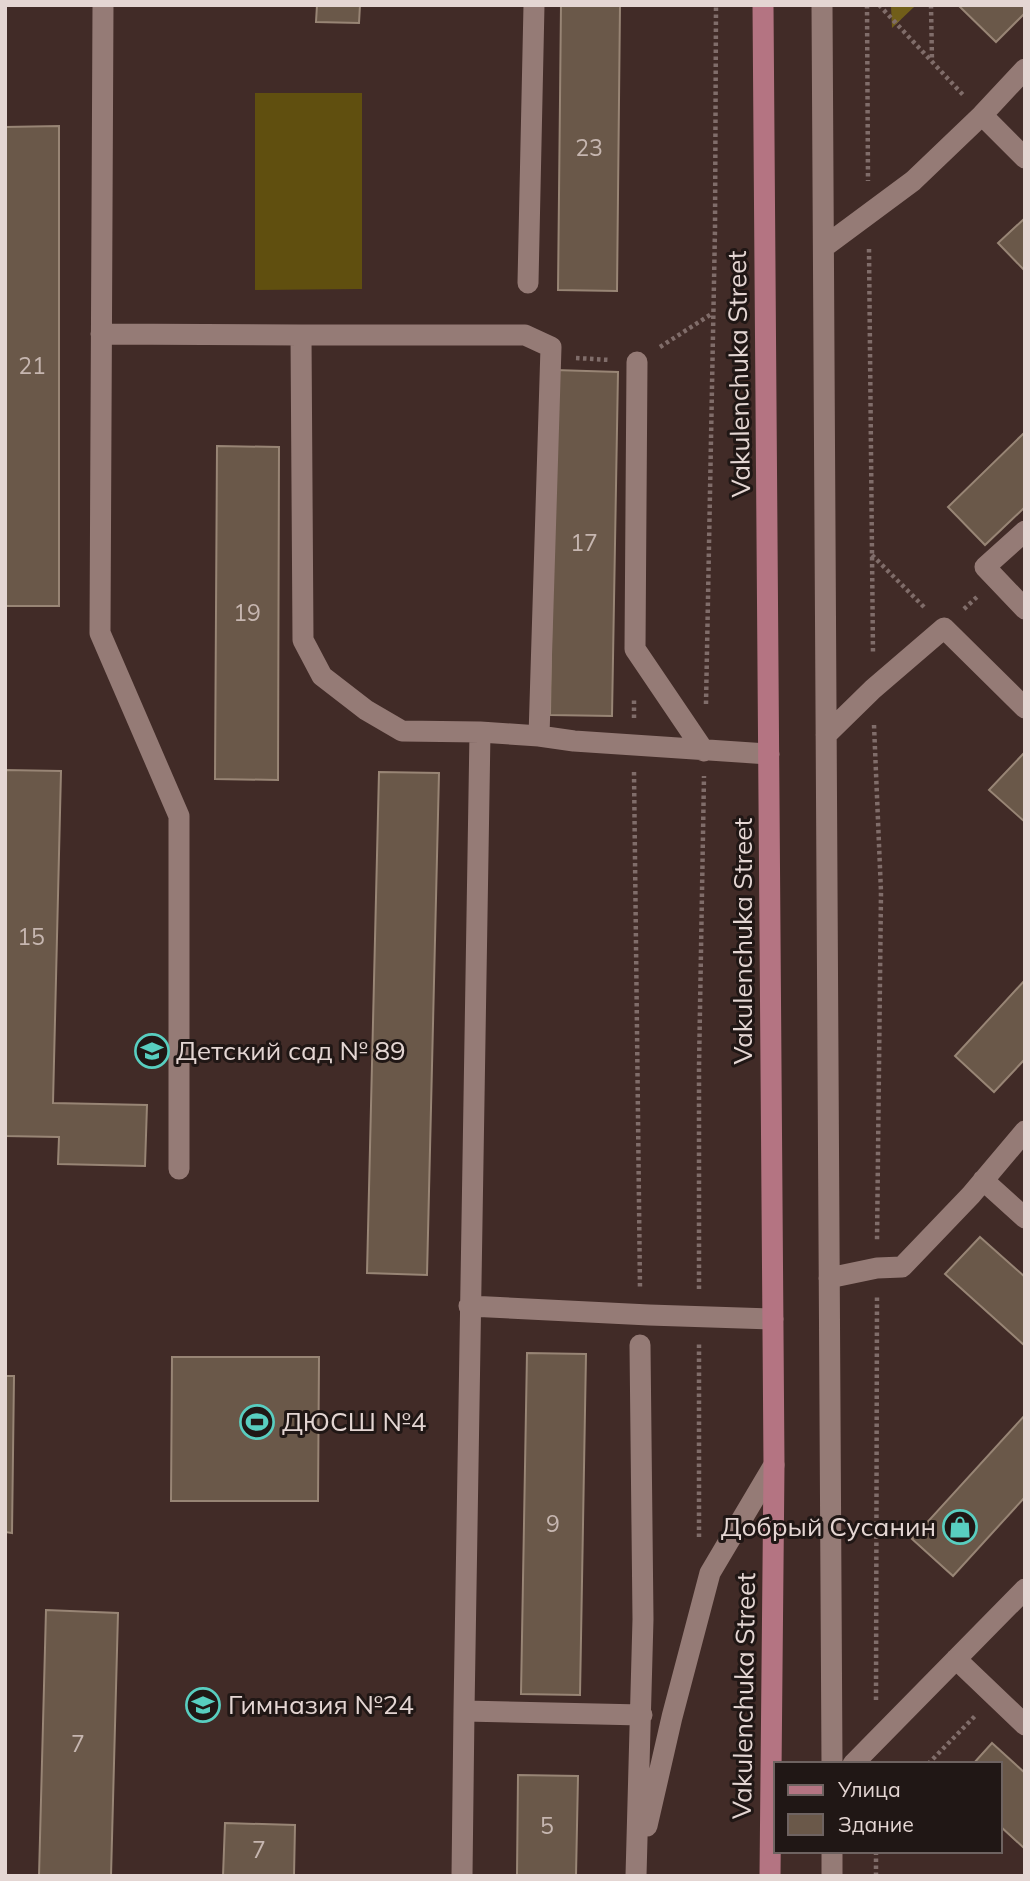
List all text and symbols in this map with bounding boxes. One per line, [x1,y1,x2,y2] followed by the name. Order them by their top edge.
[575,133,603,162] house number: 23
[720,250,757,498] street label: Vakulenchuka Street
[18,351,46,380] house number: 21
[570,528,598,557] house number: 17
[233,598,261,627] house number: 19
[726,818,759,1064] street label: Vakulenchuka Street
[17,922,45,951] house number: 15
[133,1032,171,1070] school or university icon: Детский сад № 89
[176,1034,406,1067] place label: Детский сад № 89
[238,1403,276,1441] sports icon: ДЮСШ №4
[282,1405,426,1438] place label: ДЮСШ №4
[941,1508,979,1546] shop icon: Добрый Сусанин
[546,1509,560,1538] house number: 9
[721,1510,936,1543] place label: Добрый Сусанин
[725,1572,762,1820] street label: Vakulenchuka Street
[184,1686,222,1724] school or university icon: Гимназия №24
[228,1688,414,1721] place label: Гимназия №24
[71,1729,85,1758] house number: 7
[774,1762,1002,1853] legend
[837,1776,901,1802] text: Улица
[540,1811,554,1840] house number: 5
[838,1811,914,1837] text: Здание
[252,1835,266,1864] house number: 7

